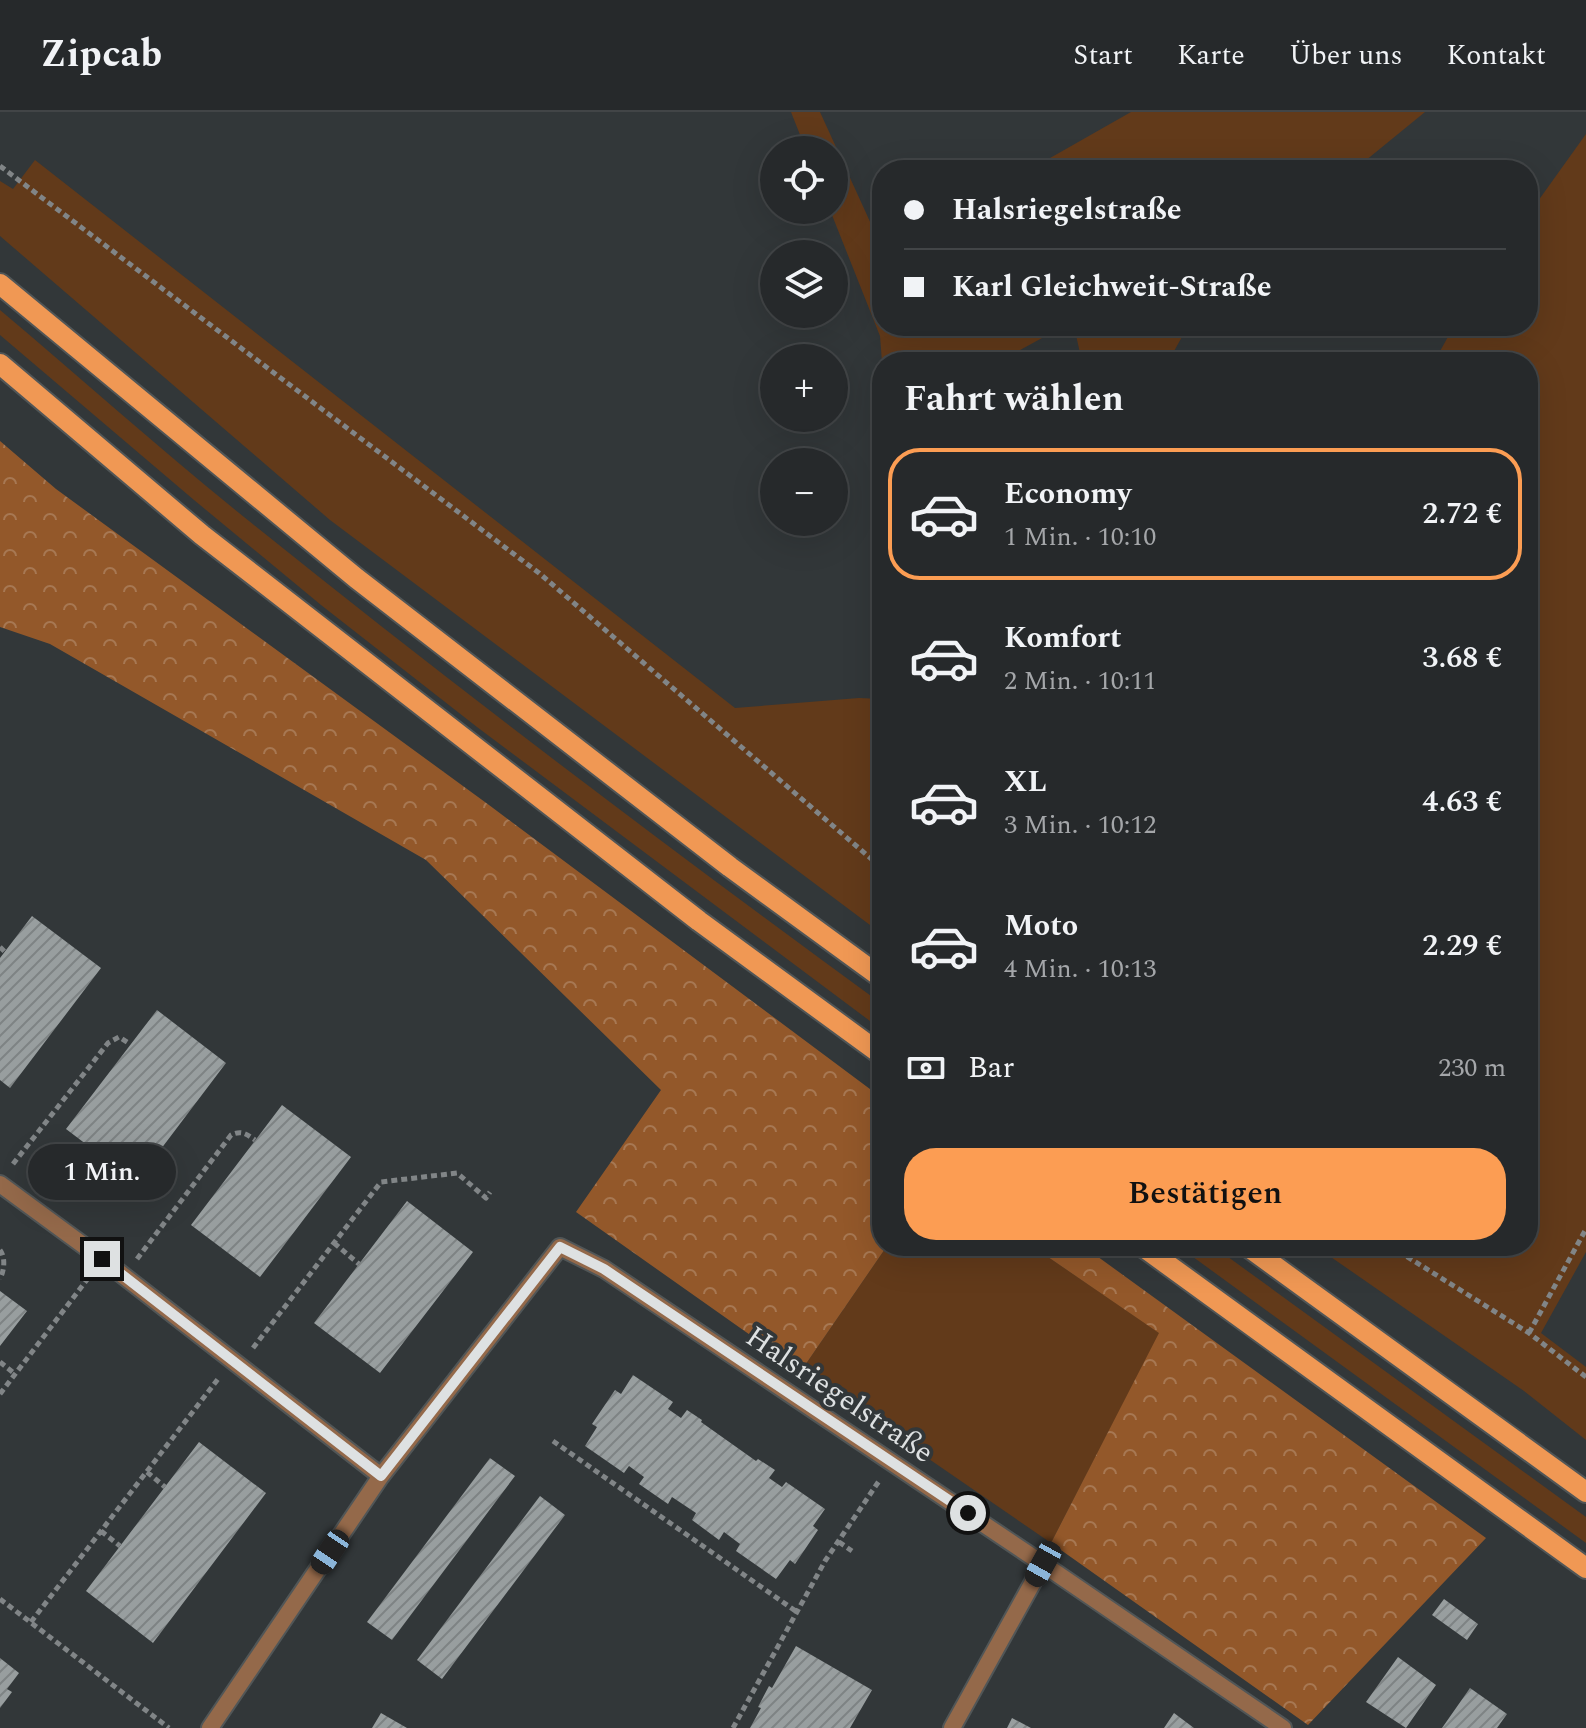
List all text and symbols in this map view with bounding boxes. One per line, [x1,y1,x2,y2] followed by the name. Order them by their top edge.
[40,26,162,84] text: Zipcab
[1073,34,1133,77] text: Start
[1177,34,1245,77] text: Karte
[1289,34,1403,77] text: Über uns
[1447,34,1546,77] text: Kontakt
[760,136,848,536] map controls
[760,136,848,224] button: locate
[952,187,1182,233] text: Halsriegelstraße
[760,240,848,328] button: layers
[952,264,1272,310] text: Karl Gleichweit-Straße
[760,344,848,432] button: +
[904,372,1124,427] text: Fahrt wählen
[760,448,848,536] button: −
[1004,471,1131,517] text: Economy
[908,478,980,550] icon: car
[1422,491,1502,537] text: 2.72 €
[1004,517,1156,557] text: 1 Min. · 10:10
[1004,615,1122,661] text: Komfort
[908,622,980,694] icon: car
[1422,635,1502,681] text: 3.68 €
[1004,661,1156,701] text: 2 Min. · 10:11
[1004,759,1047,805] text: XL
[908,766,980,838] icon: car
[1422,779,1502,825] text: 4.63 €
[1004,805,1156,845] text: 3 Min. · 10:12
[1004,903,1078,949] text: Moto
[908,910,980,982] icon: car
[1422,923,1502,969] text: 2.29 €
[1004,949,1156,989] text: 4 Min. · 10:13
[968,1045,1014,1091] text: Bar
[904,1046,948,1090] icon: cash
[1438,1048,1506,1088] text: 230 m
[28,1143,176,1199] callout: 1 Min.
[904,1148,1506,1240] button: Bestätigen
[64,1152,140,1192] text: 1 Min.
[84,1241,120,1277] route end
[736,1315,943,1475] street label: Halsriegelstraße
[950,1495,986,1531] route start
[307,1525,353,1579] car
[1021,1537,1065,1591] car

